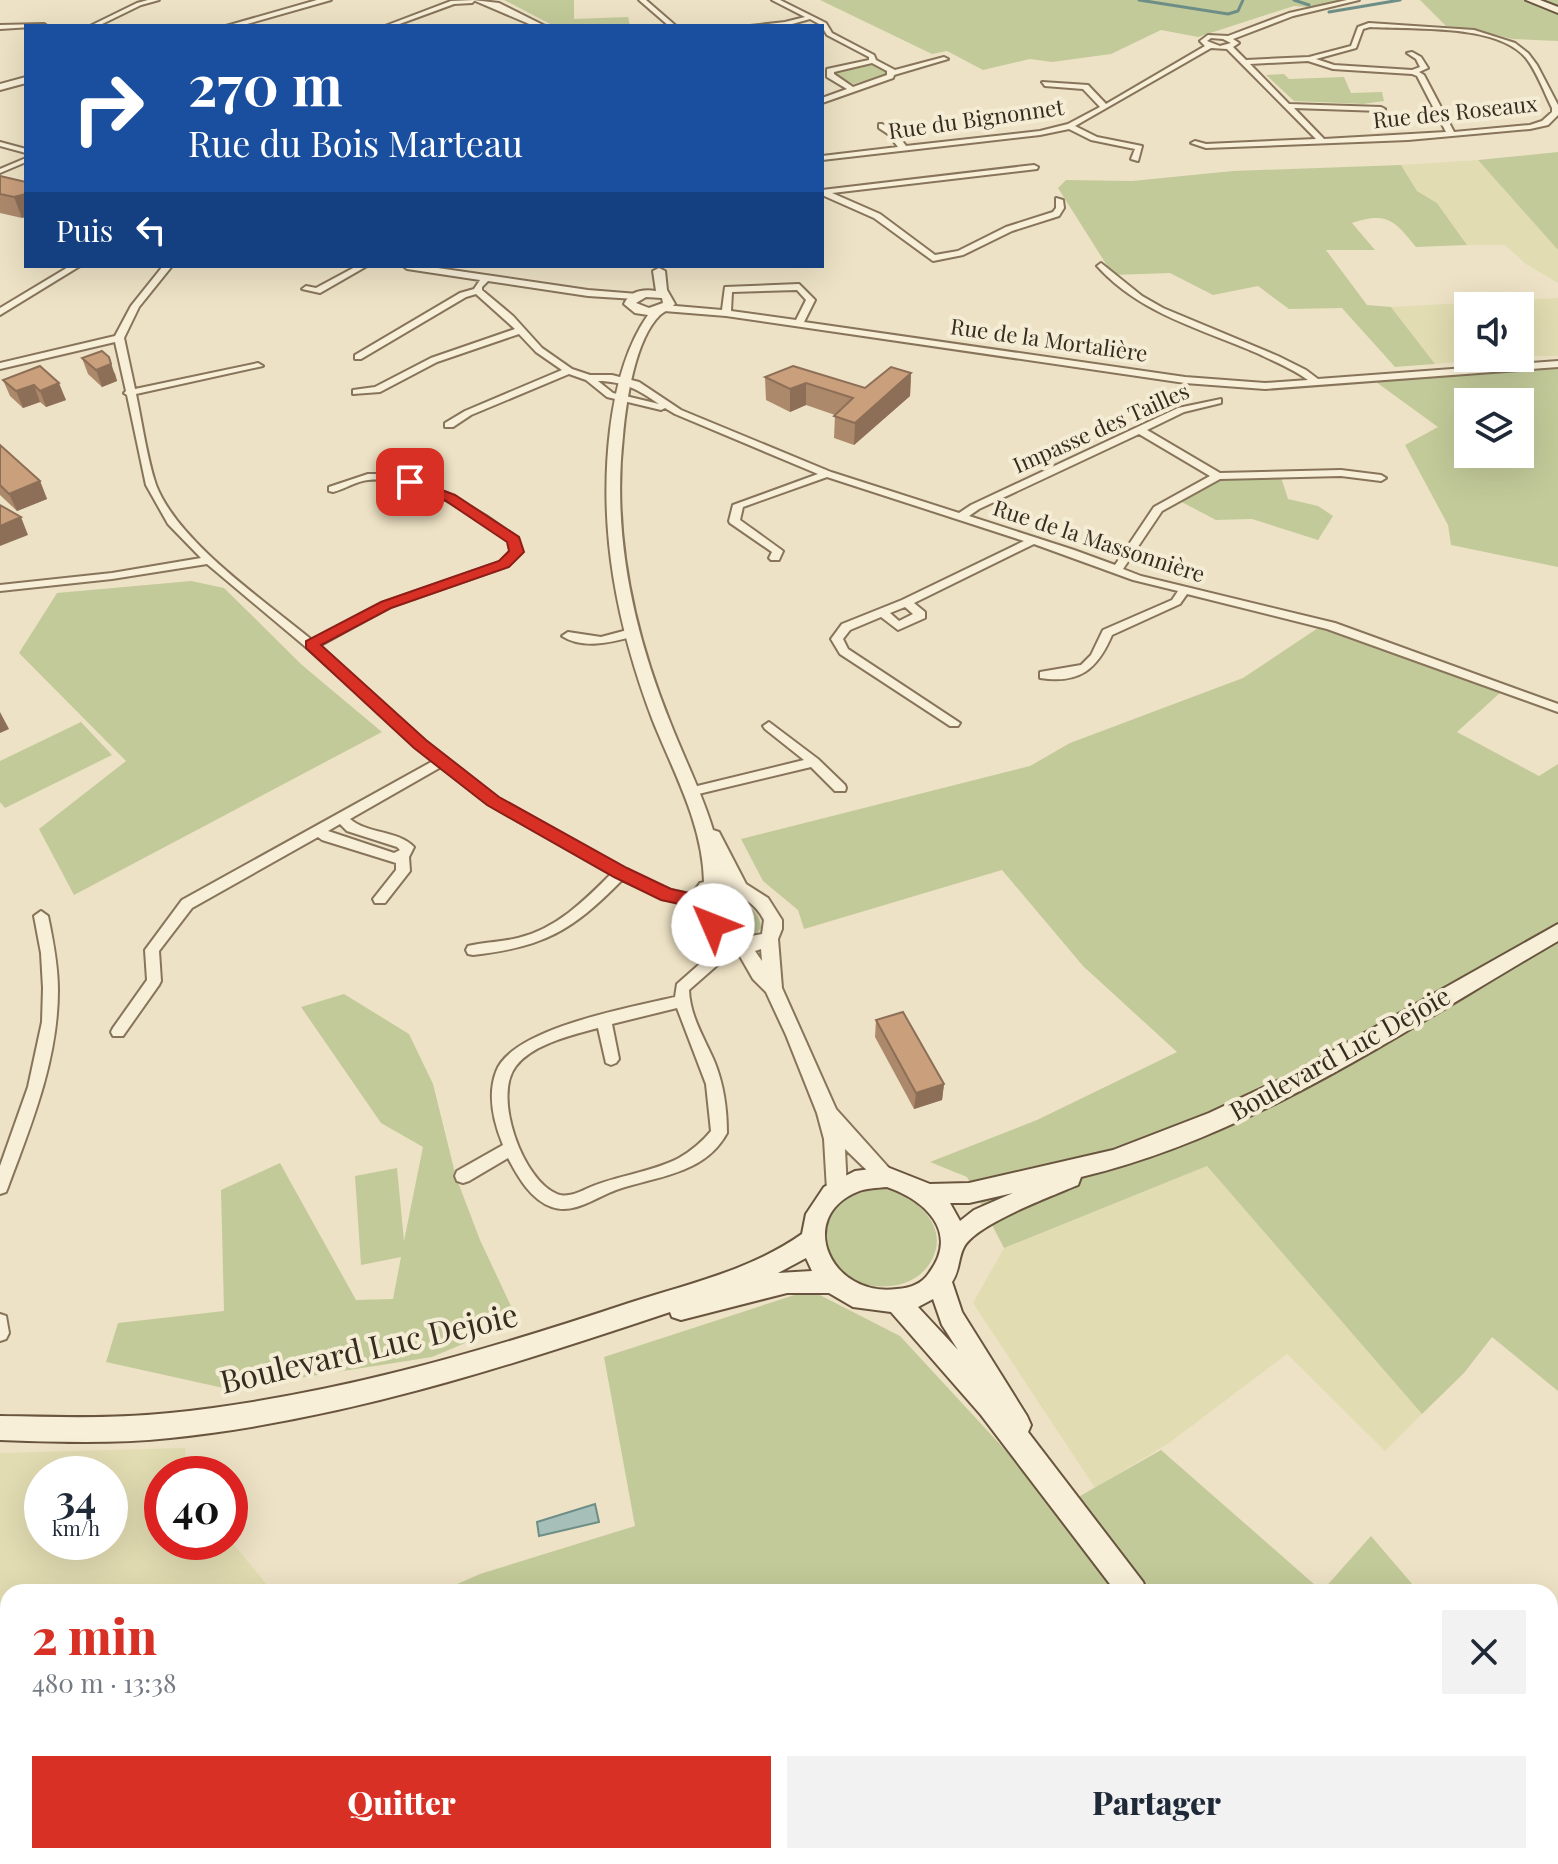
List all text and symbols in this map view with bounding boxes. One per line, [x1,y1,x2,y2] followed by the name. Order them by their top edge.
[188,46,343,121] text: 270 m
[56,56,160,160] icon: right
[1371,87,1539,135] street label: Rue des Roseaux
[886,91,1067,145] street label: Rue du Bignonnet
[188,118,523,166] text: Rue du Bois Marteau
[129,208,173,252] icon: left
[56,210,113,250] text: Puis
[1454,292,1534,468] map controls
[1454,292,1534,372] button: sound
[949,310,1150,368] street label: Rue de la Mortalière
[1008,375,1193,479] street label: Impasse des Tailles
[1454,388,1534,468] button: layers
[376,448,444,516] pin
[388,460,432,504] icon: arrive
[990,492,1209,588] street label: Rue de la Massonnière
[671,883,755,967] position arrow
[1223,977,1456,1128] street label: Boulevard Luc Dejoie
[215,1291,522,1402] street label: Boulevard Luc Dejoie
[144,1456,248,1560] speed limit sign: 40
[56,1471,96,1524] text: 34
[52,1514,100,1541] text: km/h
[32,1603,157,1667] text: 2 min
[1442,1610,1526,1694] button: close
[32,1665,176,1700] text: 480 m · 13:38
[32,1756,771,1848] button: Quitter
[787,1756,1526,1848] button: Partager

